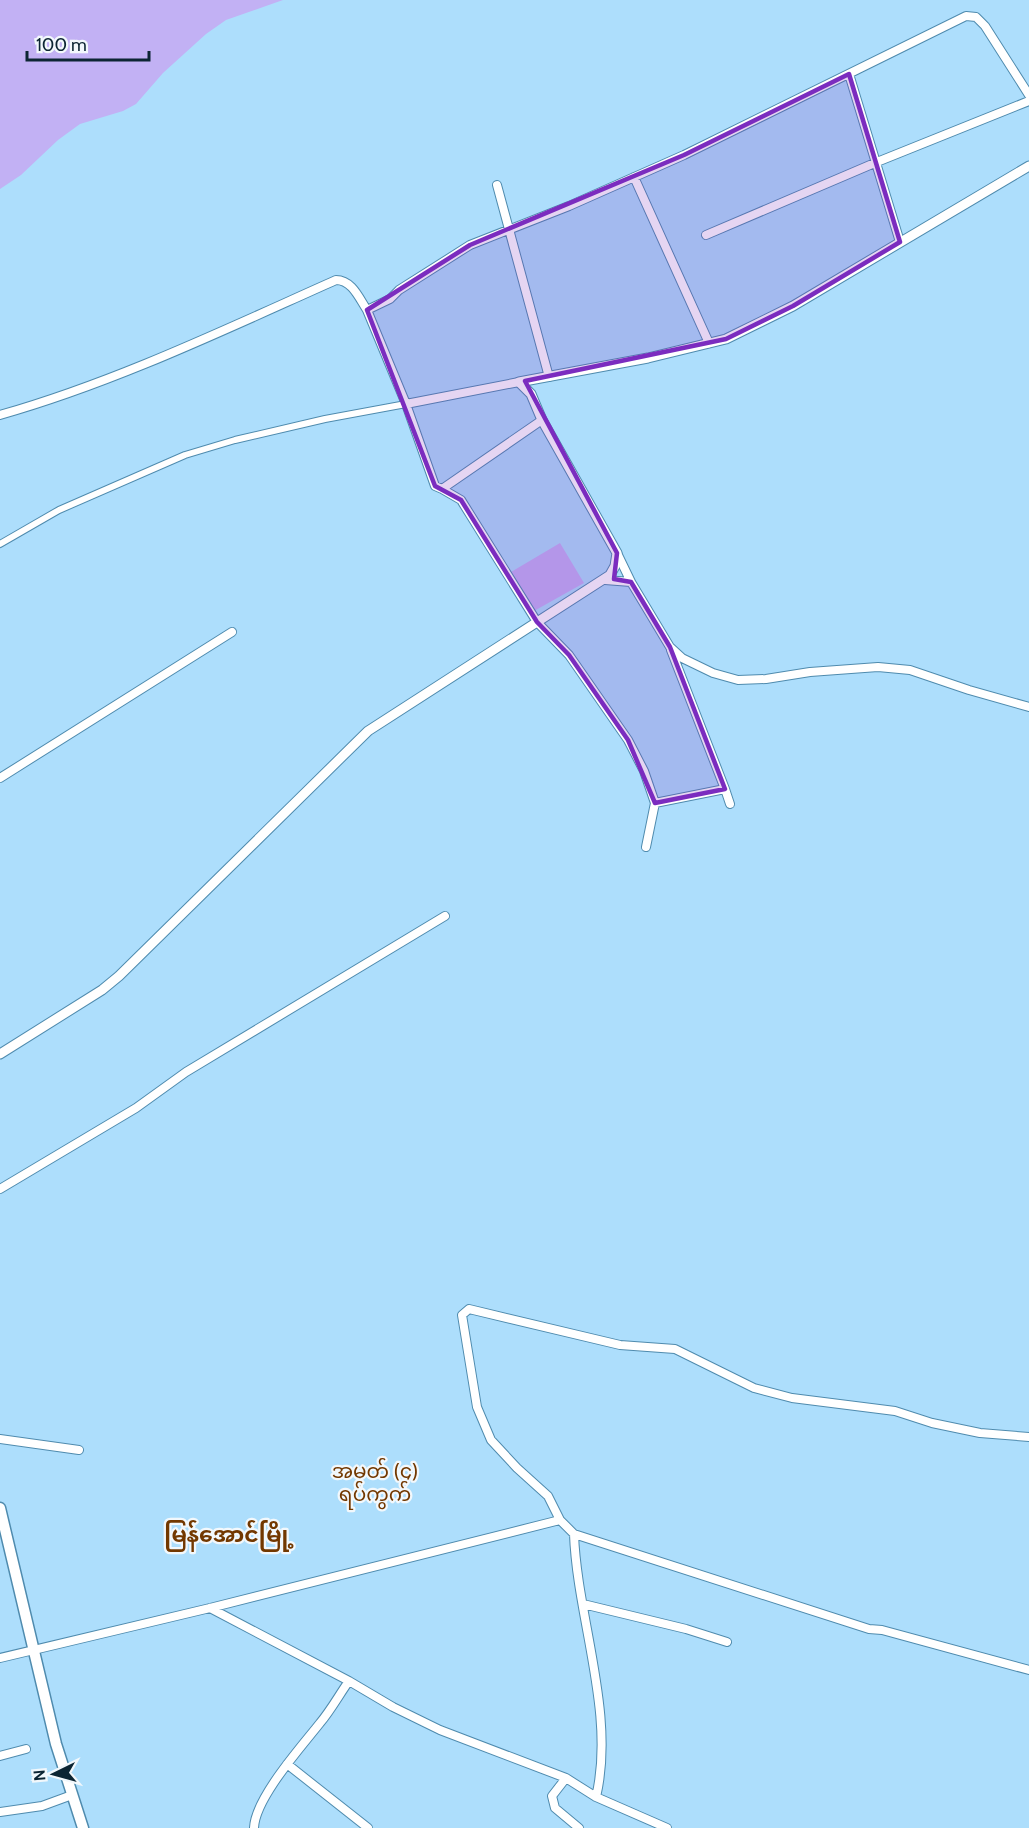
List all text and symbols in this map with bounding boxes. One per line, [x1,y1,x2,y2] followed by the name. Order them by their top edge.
[27,24,148,62] scale bar
[36,34,87,56] text: 100 m
[332,1457,418,1510] district label: အမှတ် (၄) ရပ်ကွက်
[164,1519,294,1552] district label: မြန်အောင်မြို့
[24,1744,84,1804] north arrow
[30,1769,50,1782] text: N

